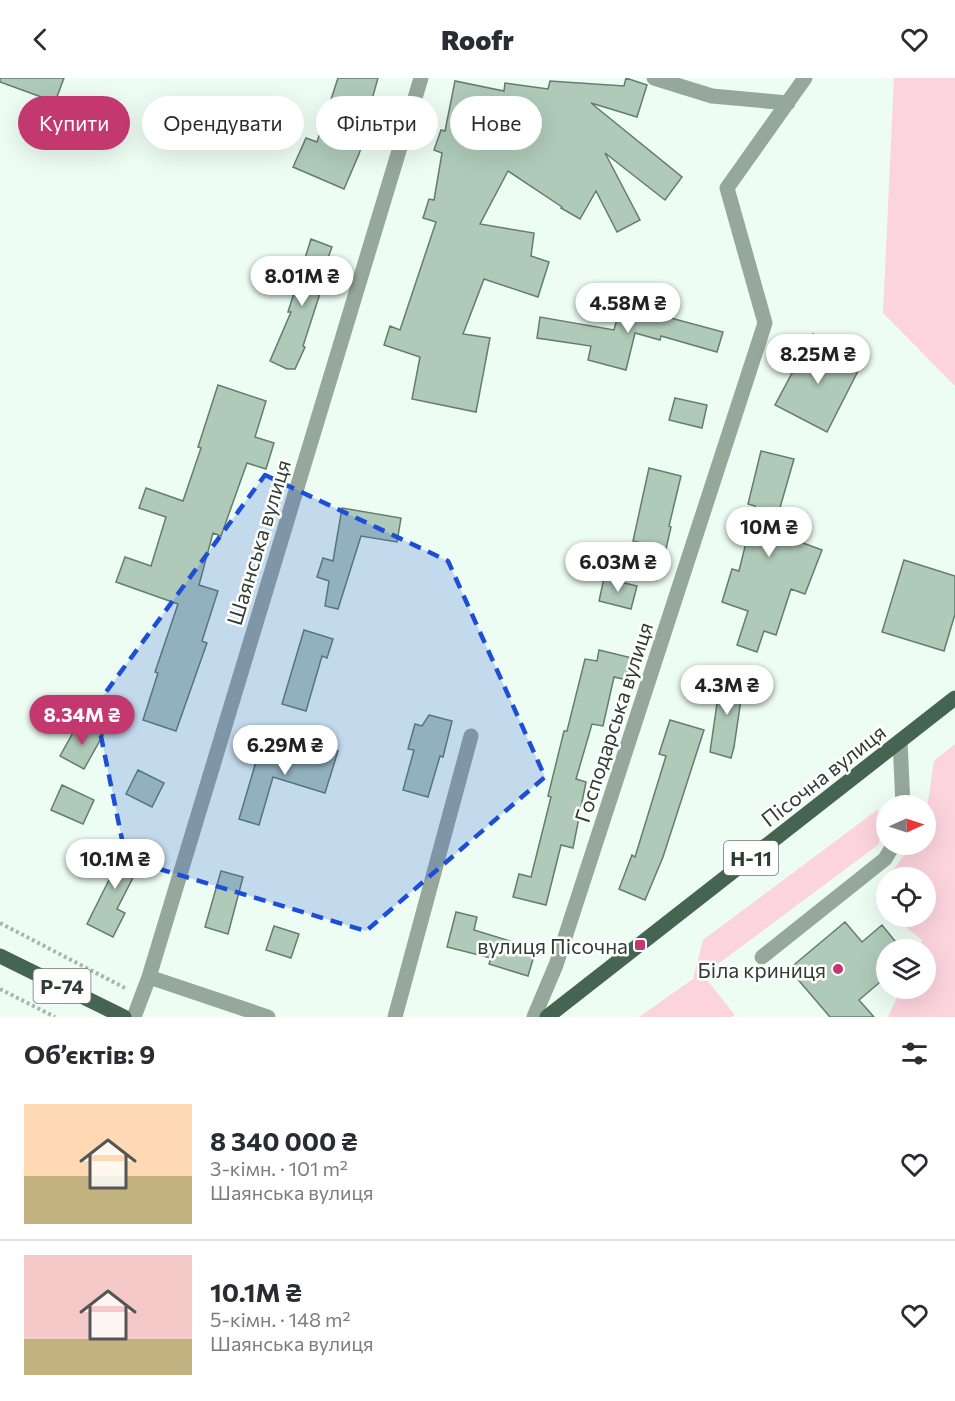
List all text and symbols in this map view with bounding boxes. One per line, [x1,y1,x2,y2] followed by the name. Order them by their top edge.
[24,23,57,56] icon: back
[441,23,514,56] text: Roofr
[898,23,931,56] icon: heart
[18,96,130,150] chip: Купити
[142,96,304,150] chip: Орендувати
[316,96,438,150] chip: Фільтри
[450,96,542,150] chip: Нове
[247,256,357,307] pin: 8.01M ₴
[264,263,340,287] text: 8.01M ₴
[573,283,683,334] pin: 4.58M ₴
[589,290,667,314] text: 4.58M ₴
[763,334,873,385] pin: 8.25M ₴
[780,341,856,365] text: 8.25M ₴
[221,456,295,628] street label: Шаянська вулиця
[727,507,811,558] pin: 10M ₴
[740,514,798,538] text: 10M ₴
[563,542,673,593] pin: 6.03M ₴
[579,549,657,573] text: 6.03M ₴
[569,619,657,825] street label: Господарська вулиця
[678,665,776,716] pin: 4.3M ₴
[695,672,759,696] text: 4.3M ₴
[27,695,137,746] pin: 8.34M ₴
[44,702,120,726] text: 8.34M ₴
[756,719,890,831] street label: Пісочна вулиця
[230,725,340,776] pin: 6.29M ₴
[247,732,323,756] text: 6.29M ₴
[876,795,936,855] north arrow
[876,795,936,999] map controls
[60,839,170,890] pin: 10.1M ₴
[724,841,778,875] road number: Н-11
[80,846,150,870] text: 10.1M ₴
[876,867,936,927] button: locate
[477,933,628,958] place label: вулиця Пісочна
[633,938,647,952] marker: вулиця Пісочна
[876,939,936,999] button: layers
[698,957,826,982] place label: Біла криниця
[831,962,845,976] marker: Біла криниця
[34,969,90,1003] road number: Р-74
[898,1037,931,1070] icon: filters
[24,1038,155,1069] text: Об’єктів: 9
[210,1125,358,1156] text: 8 340 000 ₴
[72,1128,144,1200] icon: home
[898,1148,931,1181] icon: heart
[210,1156,348,1180] text: 3-кімн. · 101 m²
[210,1180,374,1204] text: Шаянська вулиця
[210,1276,302,1307] text: 10.1M ₴
[72,1279,144,1351] icon: home
[898,1299,931,1332] icon: heart
[210,1307,351,1331] text: 5-кімн. · 148 m²
[210,1331,374,1355] text: Шаянська вулиця

